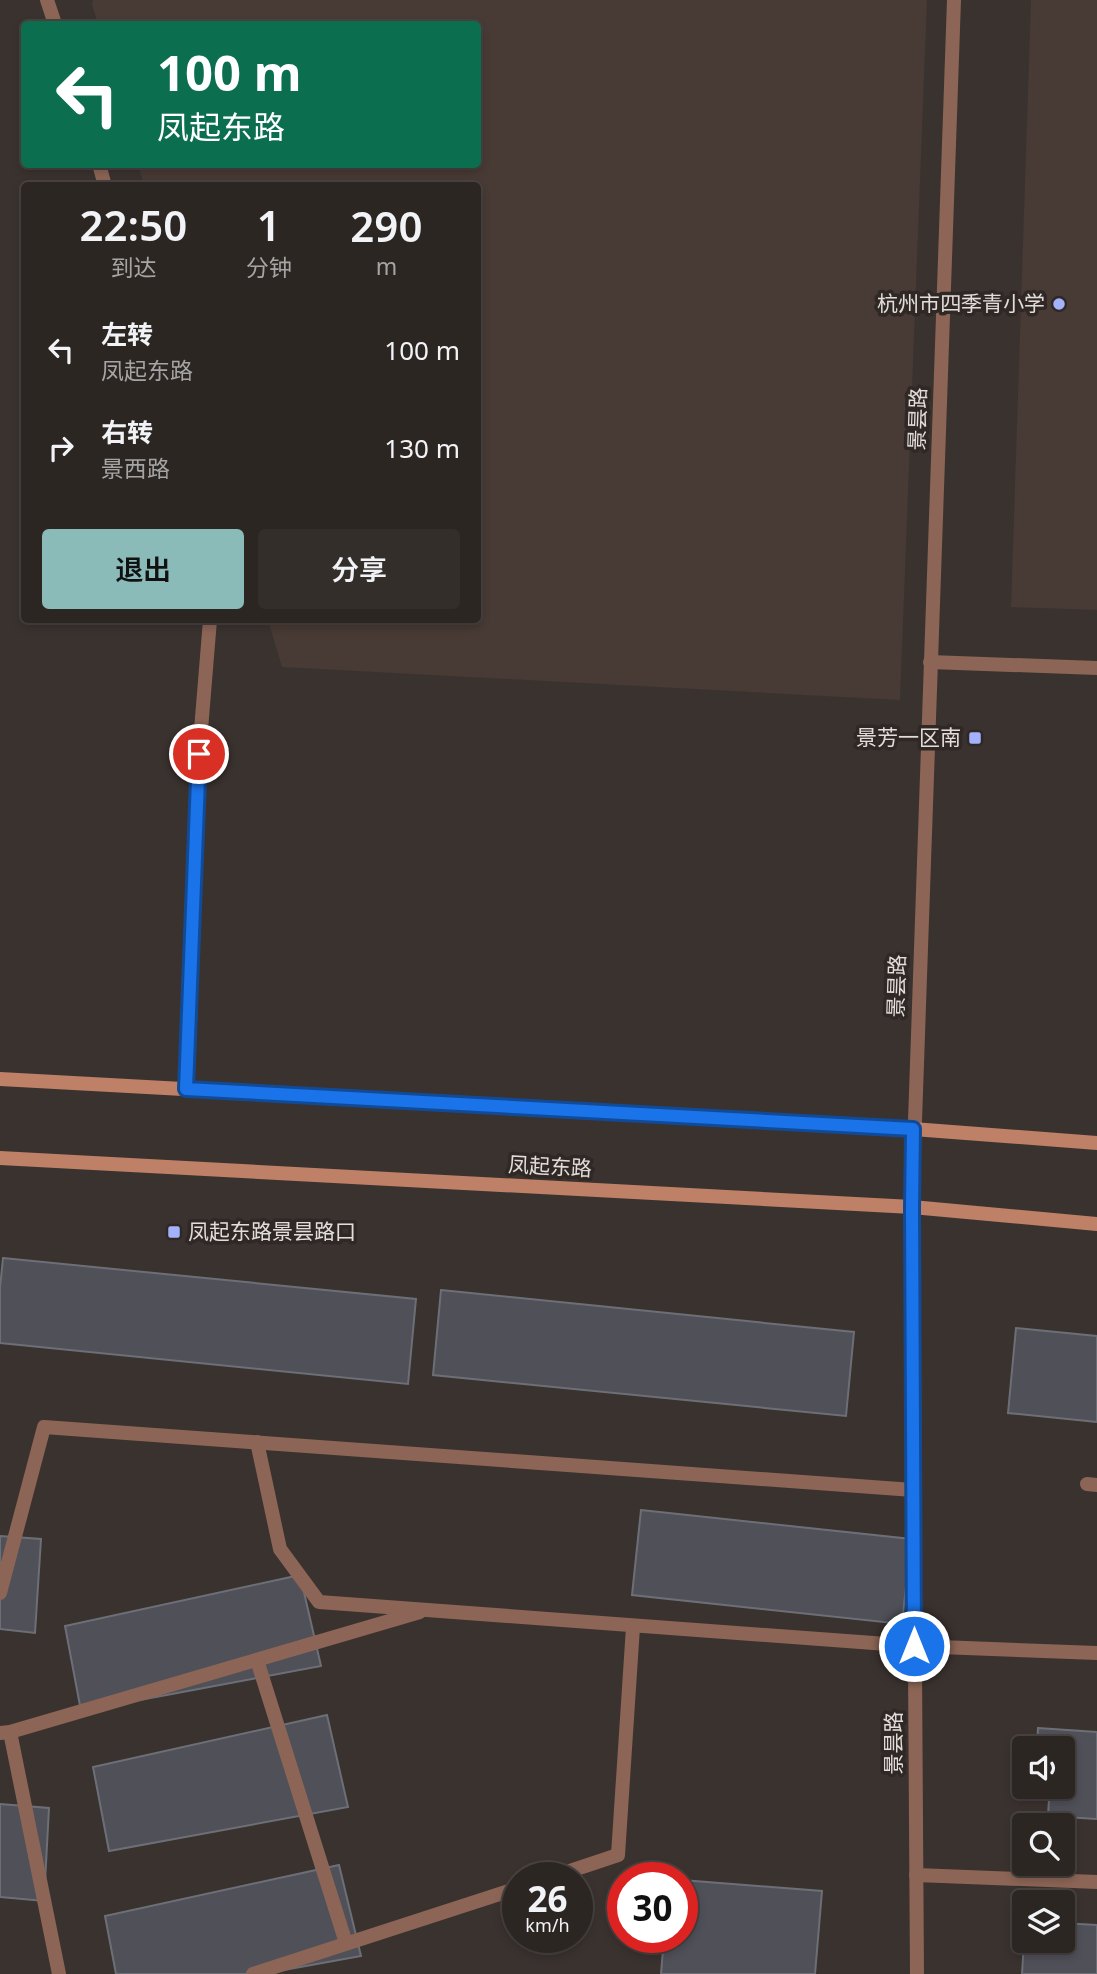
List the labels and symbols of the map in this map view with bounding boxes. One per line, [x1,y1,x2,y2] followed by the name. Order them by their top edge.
[877,289,1045,317] place label: 杭州市四季青小学
[1051,296,1067,312] marker: 杭州市四季青小学
[902,387,932,451] street label: 景昙路
[856,723,961,751] place label: 景芳一区南
[169,724,229,784] pin
[967,730,983,746] marker: 景芳一区南
[881,954,911,1018] street label: 景昙路
[507,1150,593,1182] street label: 凤起东路
[188,1217,356,1245] place label: 凤起东路景昙路口
[166,1224,182,1240] marker: 凤起东路景昙路口
[877,1609,951,1683] position arrow
[879,1712,907,1775] street label: 景昙路
[607,1862,698,1953] speed limit sign: 30

